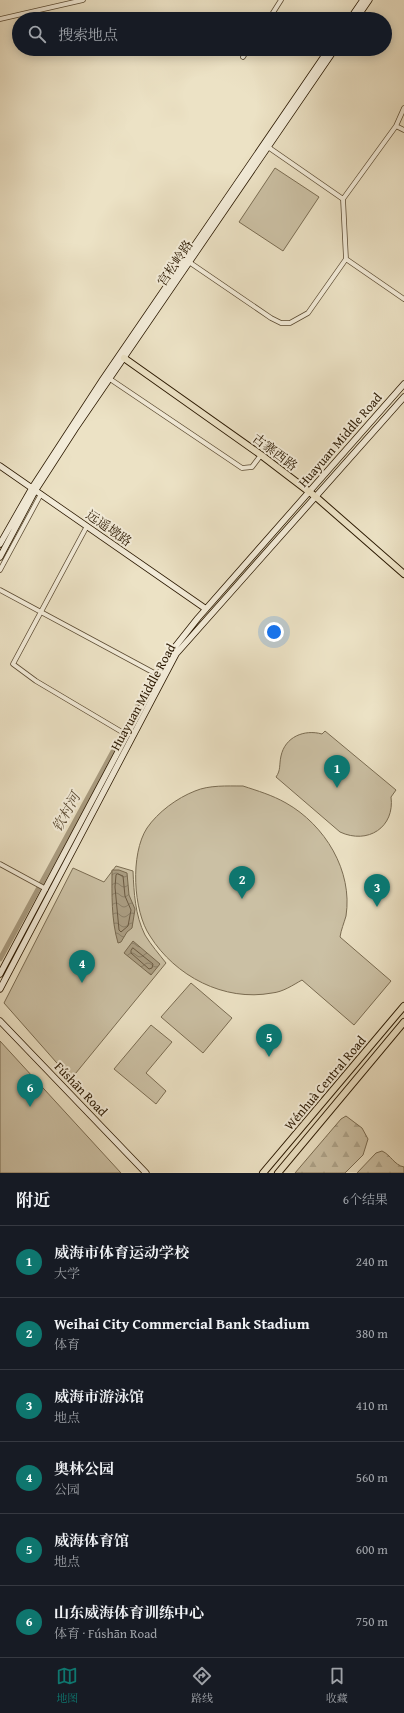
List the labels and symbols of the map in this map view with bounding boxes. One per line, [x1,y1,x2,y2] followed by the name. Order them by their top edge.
[153,236,197,290] street label: 宫松岭路
[294,389,386,491] street label: Huayuan Middle Road
[249,429,301,475] street label: 古寨西路
[82,505,136,551] street label: 远遥墩路
[264,622,284,642] your location
[106,640,180,754] street label: Huayuan Middle Road
[324,755,350,788] pin: 1
[47,786,86,835] water label: 钦村河
[229,866,255,899] pin: 2
[364,874,390,907] pin: 3
[69,950,95,983] pin: 4
[256,1024,282,1057] pin: 5
[280,1032,370,1134] street label: Wénhuà Central Road
[50,1057,112,1121] street label: Fúshān Road
[17,1074,43,1107] pin: 6

